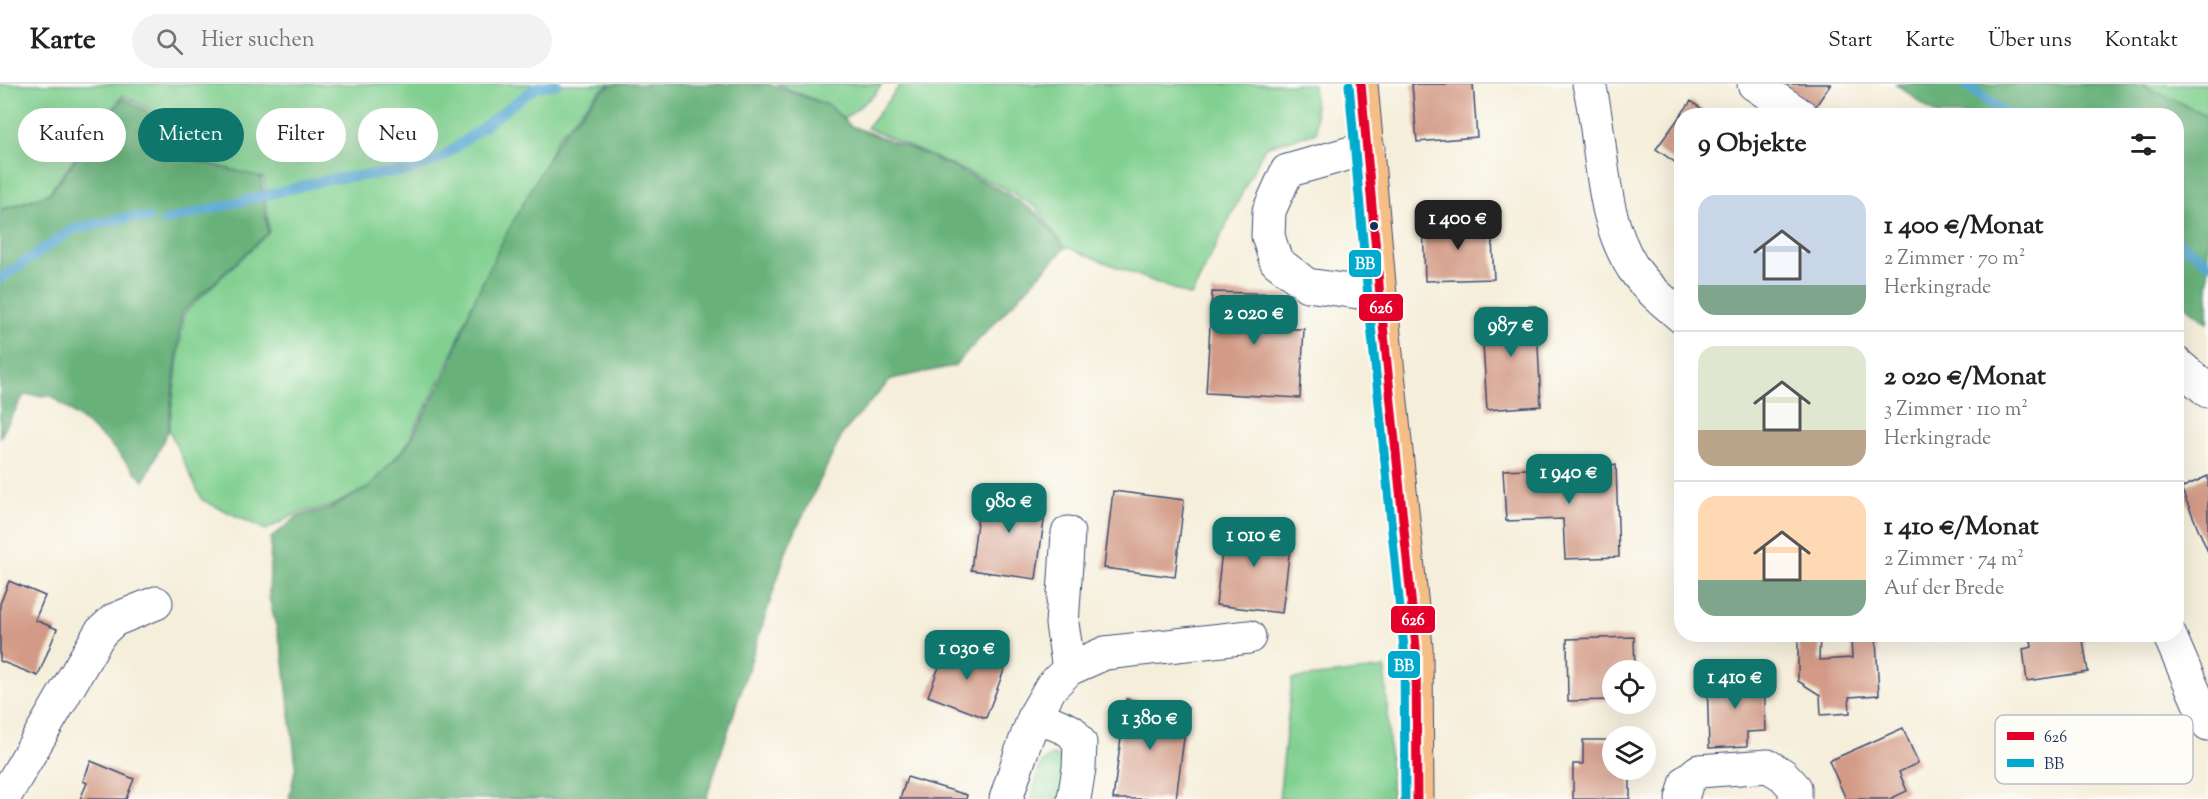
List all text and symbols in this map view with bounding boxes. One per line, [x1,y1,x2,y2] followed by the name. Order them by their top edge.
[132,14,552,68] search box
[30,21,96,61] text: Karte
[153,25,186,58] icon: search
[201,25,315,57] text: Hier suchen
[1828,26,1872,56] text: Start
[1905,26,1955,56] text: Karte
[1988,26,2072,56] text: Über uns
[2105,26,2178,56] text: Kontakt
[18,108,126,162] chip: Kaufen
[138,108,244,162] chip: Mieten
[256,108,346,162] chip: Filter
[358,108,438,162] chip: Neu
[1698,126,1807,163] text: 9 Objekte
[2127,128,2160,161] icon: filters
[1403,200,1513,251] pin: 1 400 €
[1429,205,1487,234] text: 1 400 €
[1884,208,2044,245] text: 1 400 €/Monat
[1746,219,1818,291] icon: home
[1368,220,1380,232] unlabelled marker
[1884,245,2026,274] text: 2 Zimmer · 70 m²
[1348,249,1382,278] line badge: BB
[1355,254,1375,277] text: BB
[1884,274,1991,303] text: Herkingrade
[1358,293,1404,322] line badge: 626
[1199,295,1309,346] pin: 2 020 €
[1369,298,1393,321] text: 626
[1224,300,1284,329] text: 2 020 €
[1469,307,1553,358] pin: 987 €
[1488,312,1534,341] text: 987 €
[1884,359,2046,396] text: 2 020 €/Monat
[1746,370,1818,442] icon: home
[1884,396,2028,425] text: 3 Zimmer · 110 m²
[1884,425,1991,454] text: Herkingrade
[1514,454,1624,505] pin: 1 940 €
[1540,459,1598,488] text: 1 940 €
[967,483,1051,534] pin: 980 €
[986,488,1032,517] text: 980 €
[1884,509,2039,546] text: 1 410 €/Monat
[1199,517,1309,568] pin: 1 010 €
[1746,520,1818,592] icon: home
[1226,522,1282,551] text: 1 010 €
[1884,546,2024,575] text: 2 Zimmer · 74 m²
[1884,575,2004,604] text: Auf der Brede
[1390,605,1436,634] line badge: 626
[1401,610,1425,633] text: 626
[912,630,1022,681] pin: 1 030 €
[939,635,995,664] text: 1 030 €
[1387,650,1421,679] line badge: BB
[1394,656,1414,679] text: BB
[1680,659,1790,710] pin: 1 410 €
[1602,660,1656,780] map controls
[1602,660,1656,714] button: locate
[1708,664,1762,693] text: 1 410 €
[1095,700,1205,751] pin: 1 380 €
[1122,705,1178,734] text: 1 380 €
[1995,715,2193,784] legend
[1602,726,1656,780] button: layers
[2044,727,2067,750] text: 626
[2044,754,2064,777] text: BB

